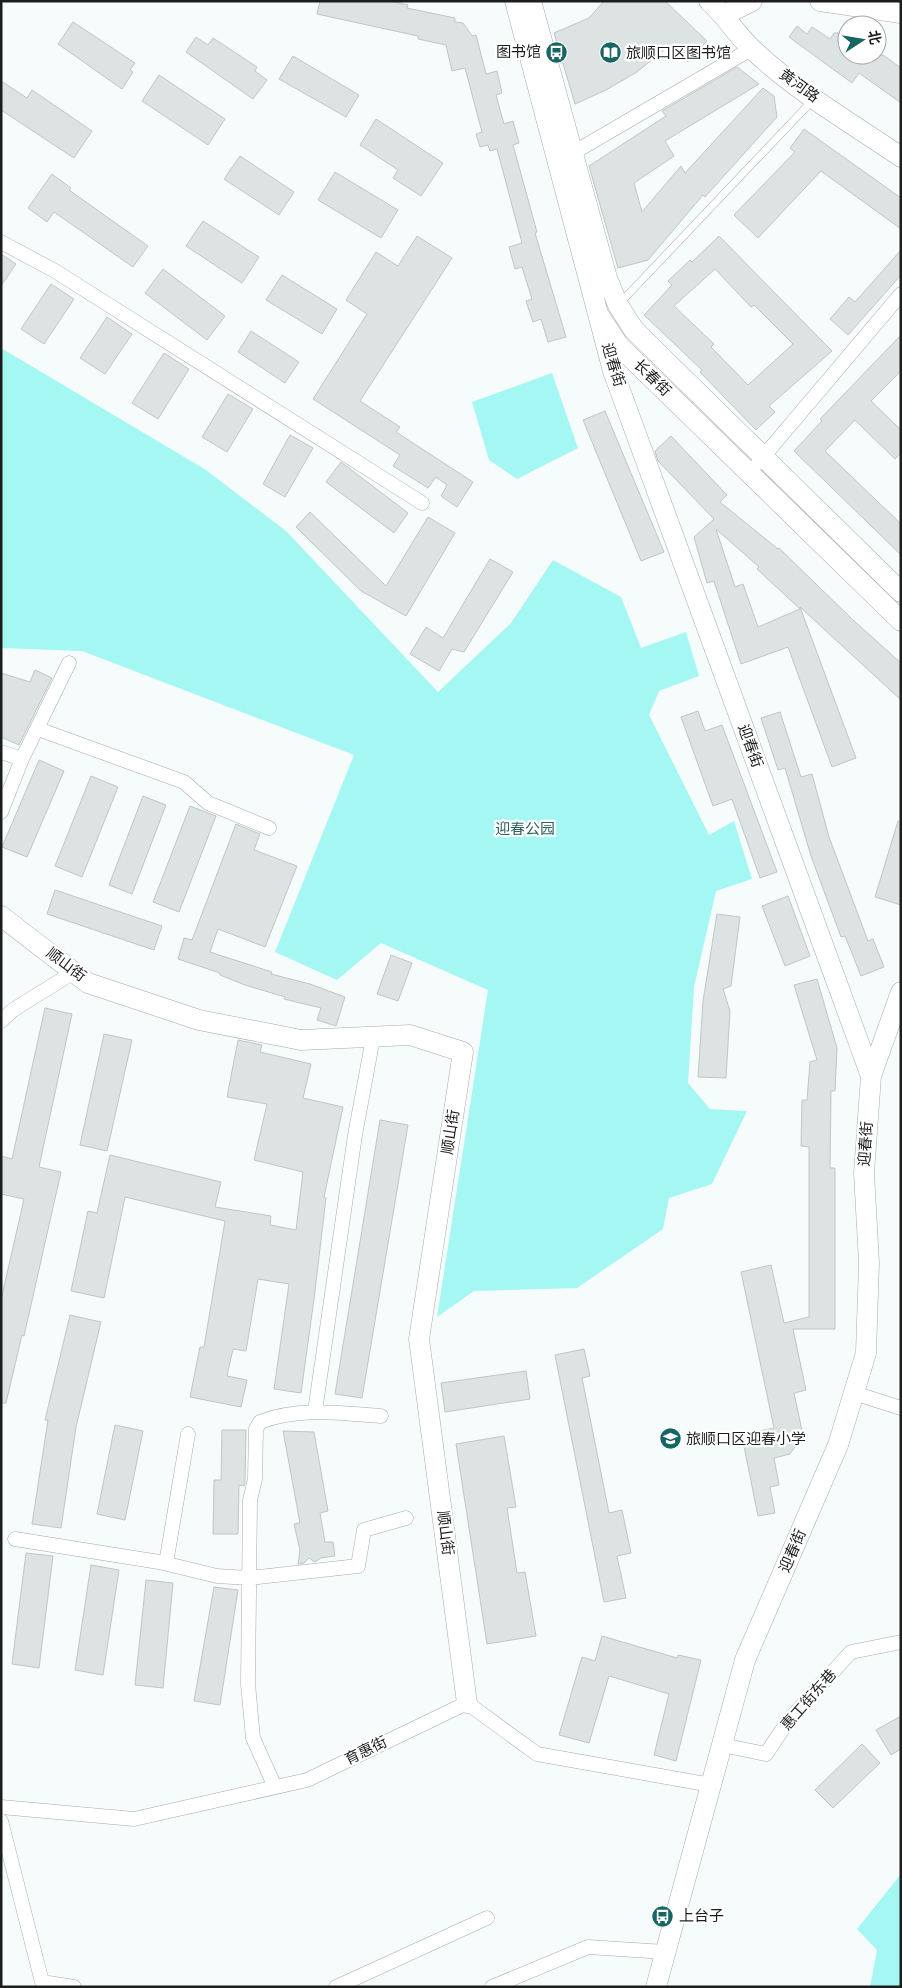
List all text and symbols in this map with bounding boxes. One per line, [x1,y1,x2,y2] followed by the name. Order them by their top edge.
[837,15,887,65] north arrow
[864,29,884,46] text: 北
[545,40,569,64] bus stop icon: 图书馆
[598,41,622,65] library icon: 旅顺口区图书馆
[496,43,541,62] place label: 图书馆
[626,44,731,63] place label: 旅顺口区图书馆
[775,65,823,107] street label: 黄河路
[597,341,629,389] street label: 迎春街
[629,356,675,400] street label: 长春街
[733,722,767,770] street label: 迎春街
[495,820,555,839] park label: 迎春公园
[42,944,90,986] street label: 顺山街
[438,1108,464,1156] street label: 顺山街
[855,1121,877,1167] street label: 迎春街
[658,1427,682,1451] school or university icon: 旅顺口区迎春小学
[686,1430,806,1449] place label: 旅顺口区迎春小学
[433,1510,457,1556] street label: 顺山街
[775,1527,811,1575] street label: 迎春街
[777,1665,841,1735] street label: 惠工街东巷
[342,1733,390,1769] street label: 育惠街
[651,1904,675,1928] bus stop icon: 上台子
[679,1907,724,1926] place label: 上台子

